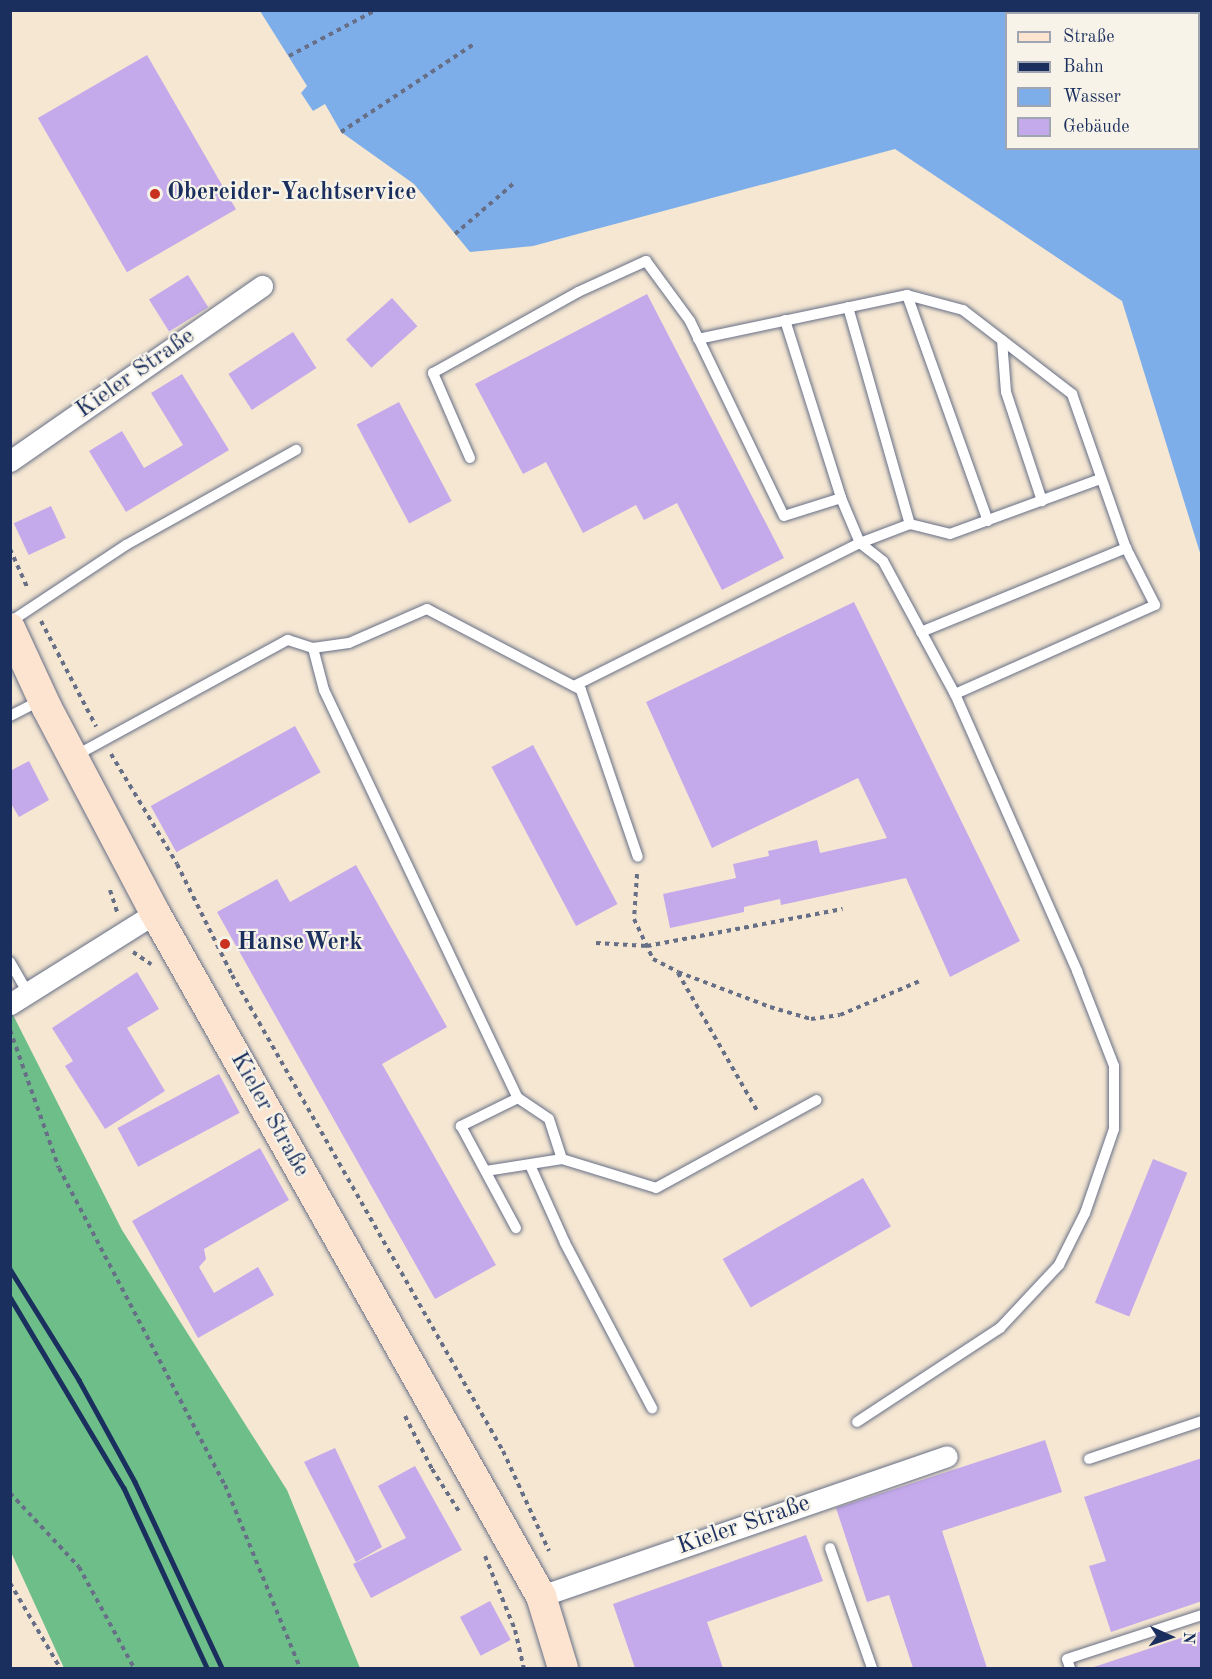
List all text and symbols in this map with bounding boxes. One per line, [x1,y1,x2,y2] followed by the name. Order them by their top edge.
[1005,12,1200,150] legend
[1063,28,1114,46] text: Straße
[1063,58,1104,76] text: Bahn
[1063,88,1121,106] text: Wasser
[1063,118,1130,136] text: Gebäude
[167,180,417,208] place label: Obereider-Yachtservice
[148,187,162,201] marker: Obereider-Yachtservice
[71,323,201,425] street label: Kieler Straße
[237,930,363,958] place label: HanseWerk
[218,937,232,951] marker: HanseWerk
[223,1048,315,1182] street label: Kieler Straße
[674,1490,814,1562] street label: Kieler Straße
[1140,1607,1200,1667] north arrow
[1180,1631,1196,1644] text: N

